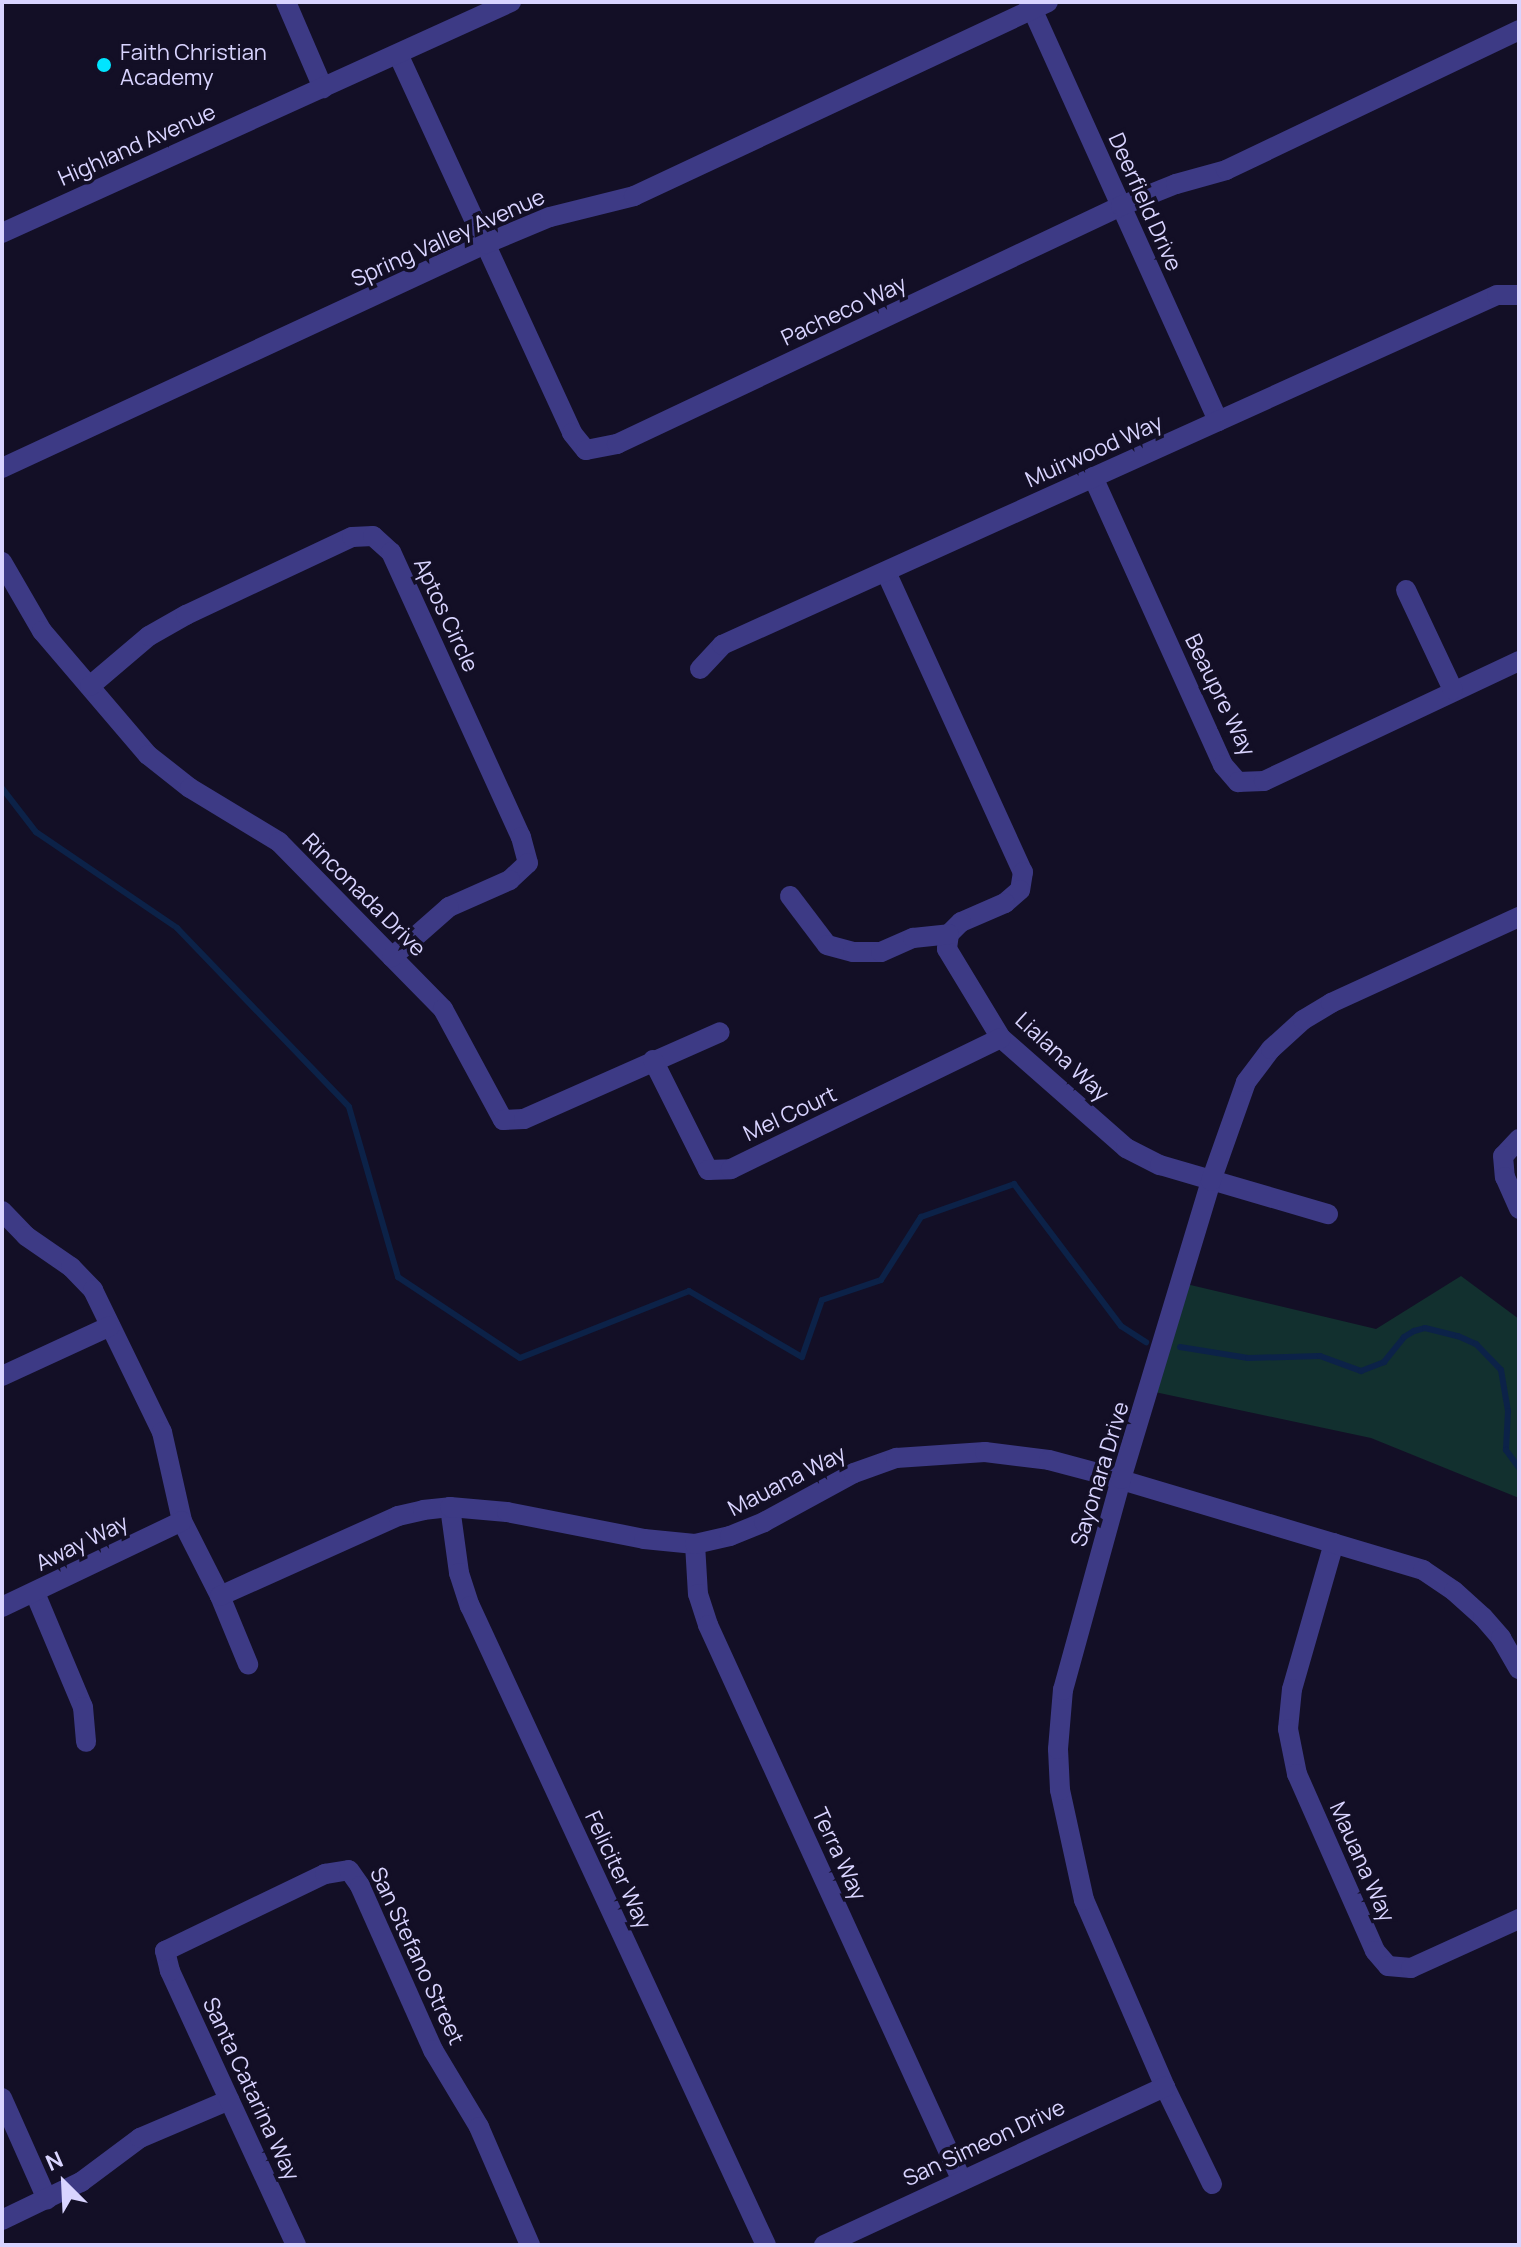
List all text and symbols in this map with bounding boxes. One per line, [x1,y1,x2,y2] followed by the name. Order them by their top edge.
[120,39,267,90] place label: Faith Christian Academy
[95,56,113,74] marker: Faith Christian Academy
[54,98,220,192] street label: Highland Avenue
[1103,129,1187,275] street label: Deerfield Drive
[347,183,549,293] street label: Spring Valley Avenue
[777,270,911,352] street label: Pacheco Way
[1021,409,1167,493] street label: Muirwood Way
[408,554,484,676] street label: Aptos Circle
[1179,630,1261,760] street label: Beaupre Way
[297,828,431,962] street label: Rinconada Drive
[1010,1007,1114,1107] street label: Lialana Way
[739,1081,841,1147] street label: Mel Court
[1065,1398,1135,1550] street label: Sayonara Drive
[724,1440,850,1522] street label: Mauana Way
[31,1509,133,1577] street label: Away Way
[1324,1798,1400,1926] street label: Mauana Way
[806,1804,872,1904] street label: Terra Way
[579,1807,657,1933] street label: Feliciter Way
[364,1863,470,2049] street label: San Stefano Street
[197,1993,305,2185] street label: Santa Catarina Way
[899,2094,1069,2192] street label: San Simeon Drive
[24,2143,104,2223] north arrow
[41,2144,68,2178] text: N

